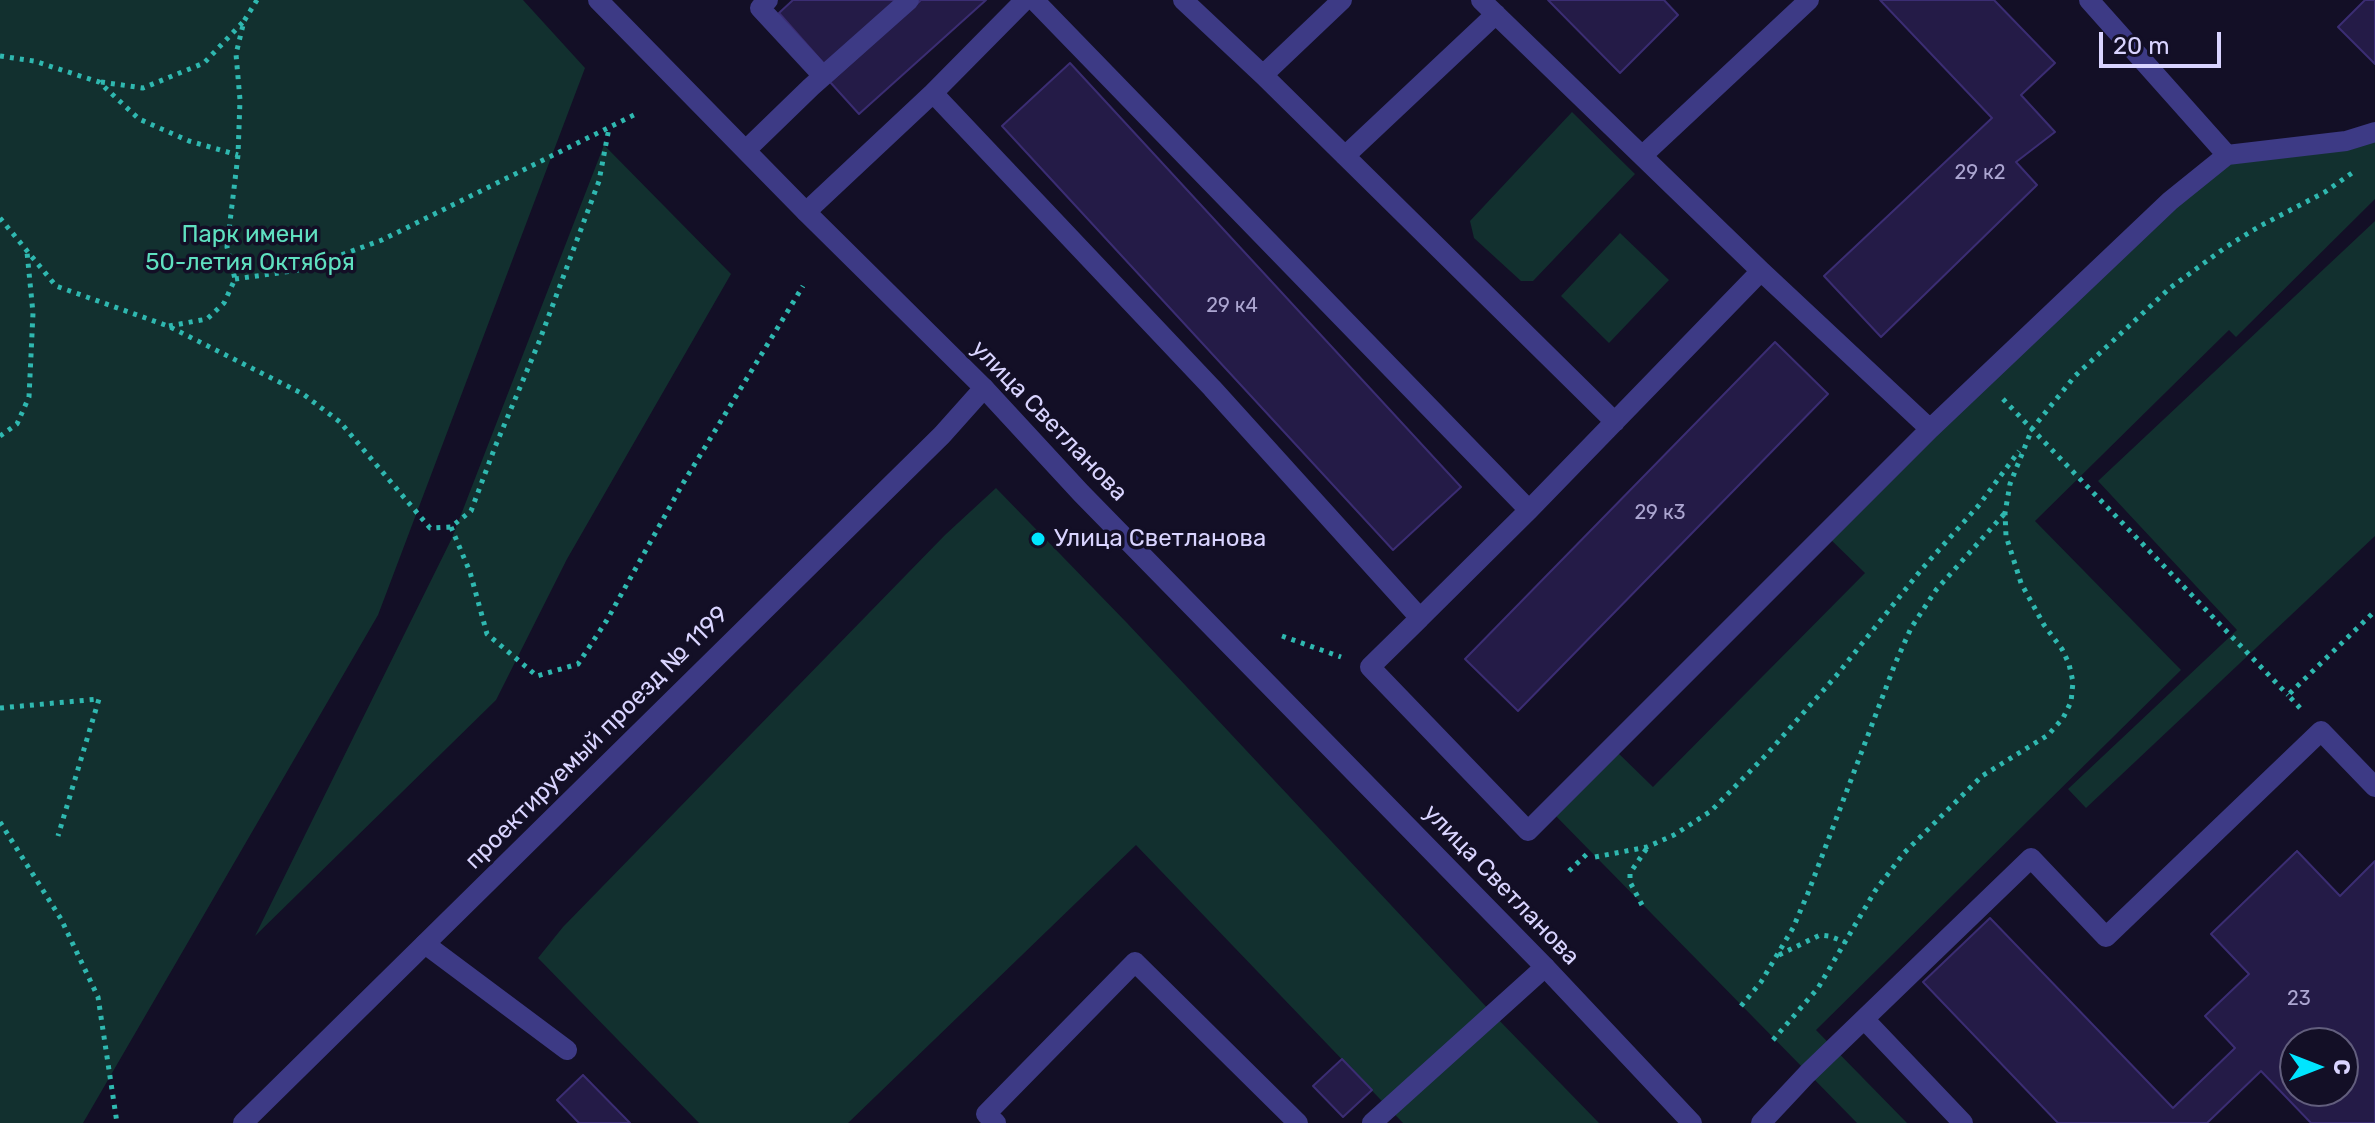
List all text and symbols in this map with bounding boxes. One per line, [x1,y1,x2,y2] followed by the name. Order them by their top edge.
[2103,16,2225,66] scale bar
[2113,32,2170,60] text: 20 m
[1955,161,2005,185] house number: 29 к2
[145,221,355,277] park label: Парк имени 50-летия Октября
[1206,294,1258,318] house number: 29 к4
[965,335,1133,507] street label: улица Светланова
[1634,501,1686,525] house number: 29 к3
[1054,525,1266,553] place label: Улица Светланова
[1029,530,1047,548] marker: Улица Светланова
[459,600,735,876] street label: проектируемый проезд № 1199
[1417,799,1585,971] street label: улица Светланова
[2287,987,2311,1011] house number: 23
[2279,1027,2359,1107] north arrow
[2328,1059,2355,1075] text: С

